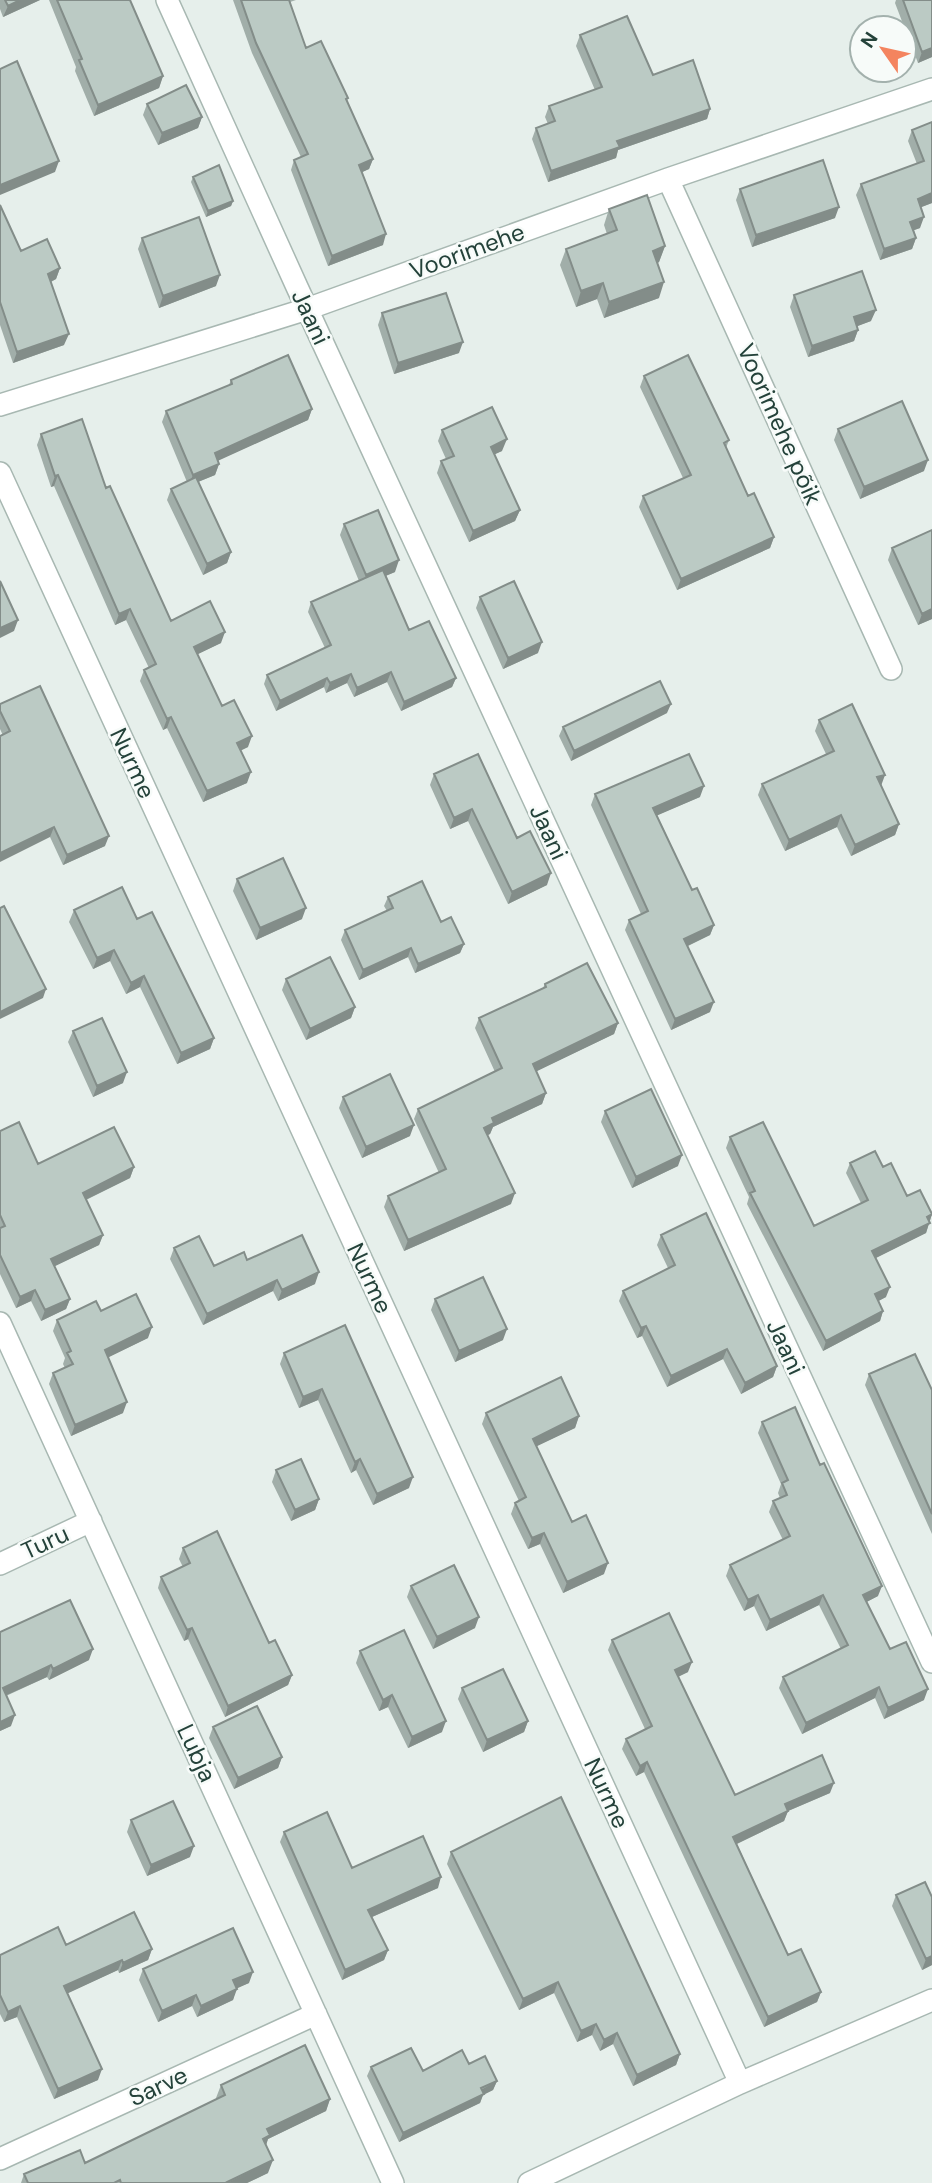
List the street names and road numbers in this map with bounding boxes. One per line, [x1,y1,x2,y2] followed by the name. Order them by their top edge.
[405,216,529,286] street label: Voorimehe
[285,284,337,350] street label: Jaani
[731,338,829,510] street label: Voorimehe põik
[103,723,163,803] street label: Nurme
[523,799,575,865] street label: Jaani
[340,1238,400,1318] street label: Nurme
[760,1314,812,1380] street label: Jaani
[16,1518,74,1566] street label: Turu
[170,1719,224,1787] street label: Lubja
[577,1753,637,1833] street label: Nurme
[124,2059,192,2113] street label: Sarve

